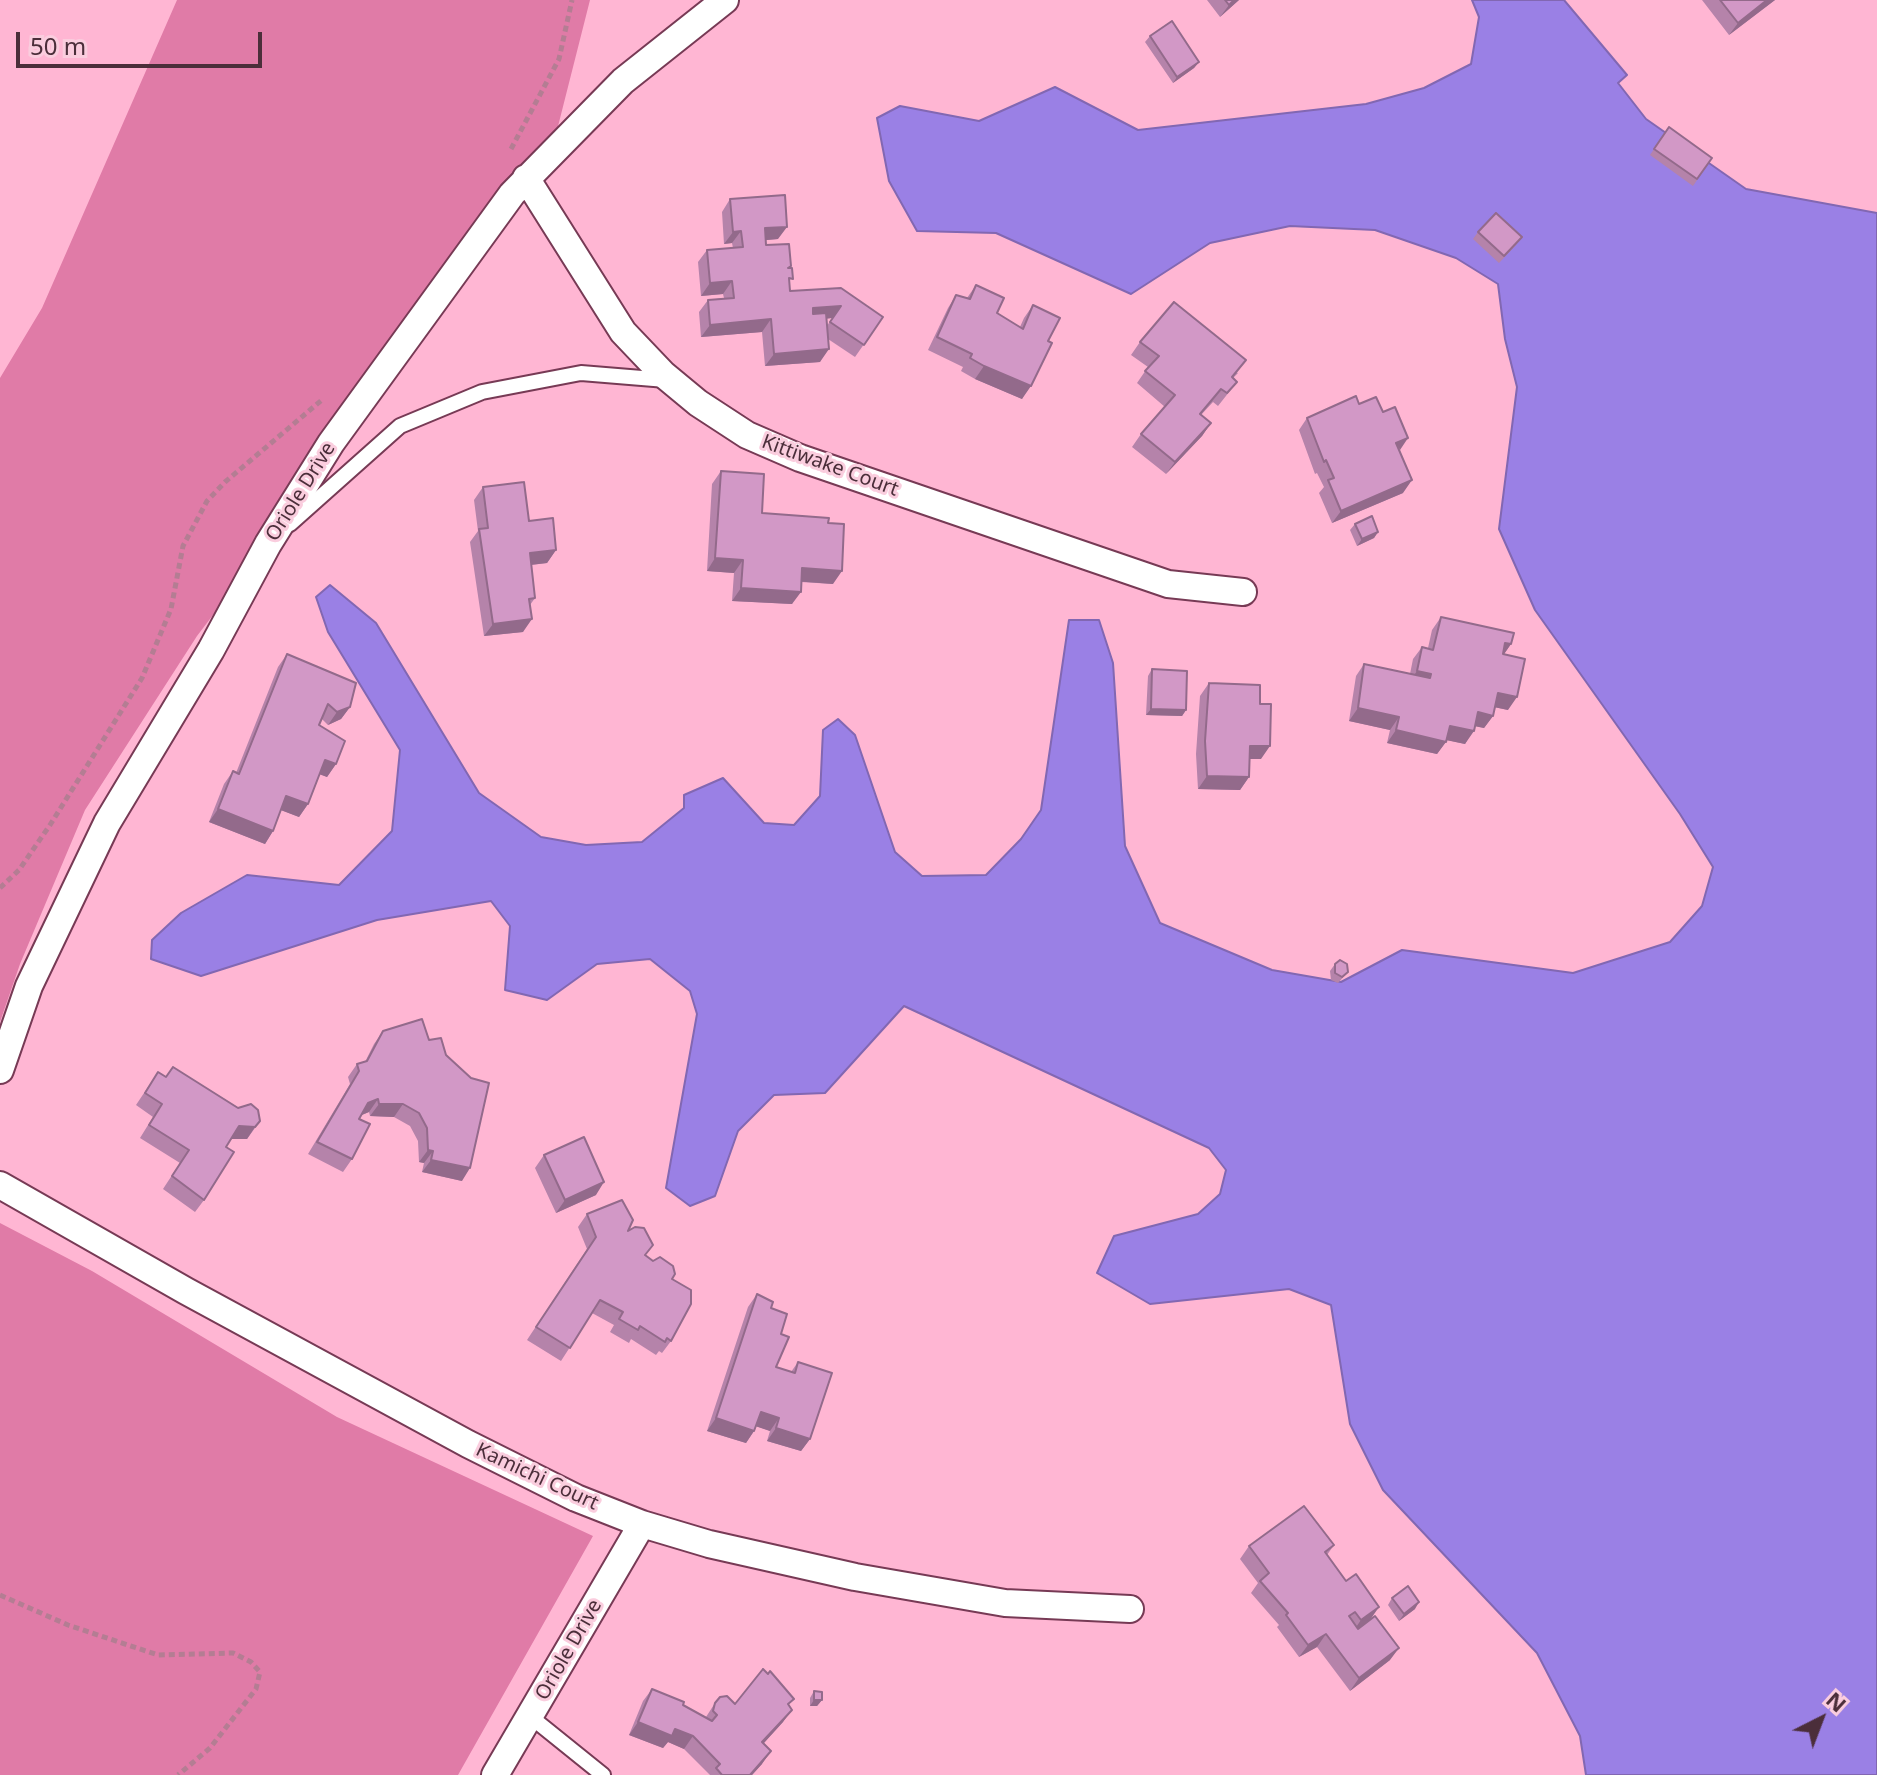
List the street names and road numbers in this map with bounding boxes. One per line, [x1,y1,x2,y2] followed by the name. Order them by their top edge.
[758,430,902,502] street label: Kittiwake Court
[261,438,341,546] street label: Oriole Drive
[472,1438,602,1516] street label: Kamichi Court
[531,1595,607,1705] street label: Oriole Drive

